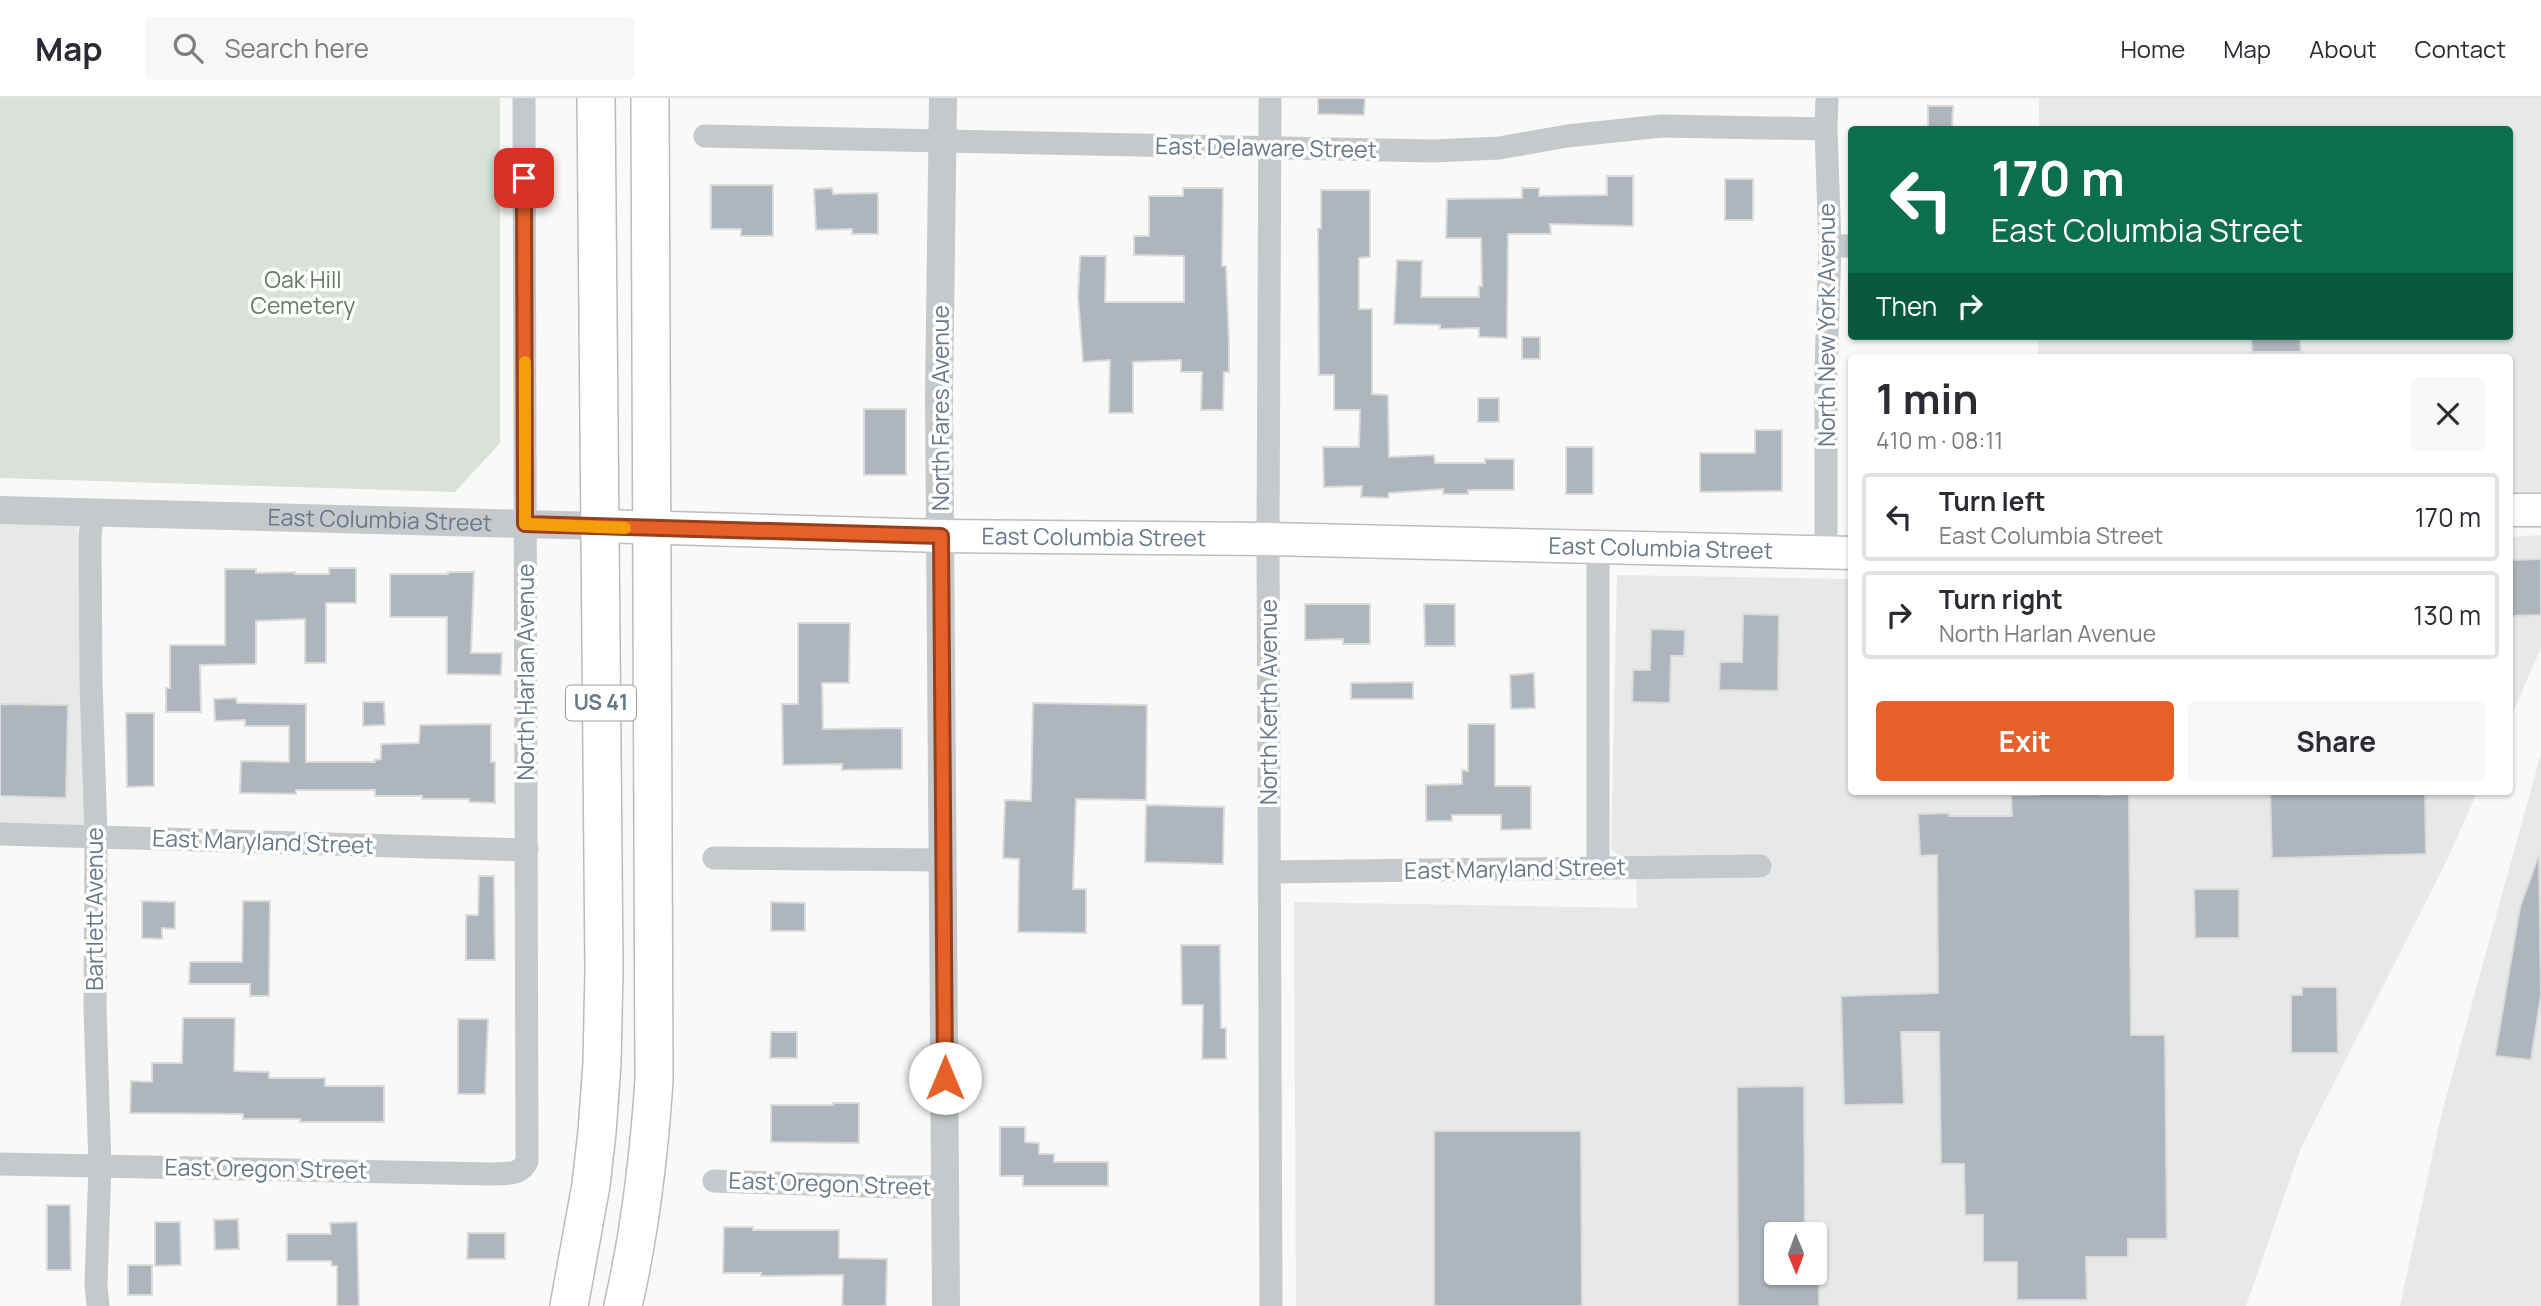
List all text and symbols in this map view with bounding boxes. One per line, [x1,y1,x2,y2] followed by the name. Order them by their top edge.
[145,17,635,80] search box
[35,26,103,71] text: Map
[169,29,207,67] icon: search
[225,30,369,66] text: Search here
[2120,32,2185,65] text: Home
[2223,32,2271,65] text: Map
[2309,32,2377,65] text: About
[2415,32,2506,65] text: Contact
[1155,129,1377,165] street label: East Delaware Street
[1991,144,2125,211] text: 170 m
[494,148,554,208] pin
[1876,154,1967,245] icon: left
[505,159,543,197] icon: arrive
[1810,203,1842,447] street label: North New York Avenue
[1991,208,2303,252] text: East Columbia Street
[251,263,355,321] park label: Oak Hill Cemetery
[1951,287,1989,325] icon: right
[1876,288,1937,324] text: Then
[924,305,956,511] street label: North Fares Avenue
[1876,369,1979,427] text: 1 min
[2411,377,2485,451] button: close
[1876,424,2003,456] text: 410 m · 08:11
[1939,483,2046,519] text: Turn left
[1880,498,1918,536] icon: left
[2415,499,2481,535] text: 170 m
[267,500,492,538] street label: East Columbia Street
[981,519,1206,553] street label: East Columbia Street
[1939,519,2163,551] text: East Columbia Street
[1548,529,1773,566] street label: East Columbia Street
[509,563,541,781] street label: North Harlan Avenue
[1939,581,2063,617] text: Turn right
[1880,596,1918,634] icon: right
[2413,597,2481,633] text: 130 m
[1252,599,1284,805] street label: North Kerth Avenue
[1939,617,2156,649] text: North Harlan Avenue
[566,686,636,720] road number: US 41
[1876,701,2174,781] button: Exit
[2188,701,2485,781] button: Share
[152,821,374,861] street label: East Maryland Street
[78,827,110,991] street label: Bartlett Avenue
[1404,850,1626,886] street label: East Maryland Street
[908,1041,982,1115] position arrow
[164,1150,368,1186] street label: East Oregon Street
[728,1163,932,1203] street label: East Oregon Street
[1764,1222,1827,1284] north arrow
[1764,1222,1827,1285] map controls

